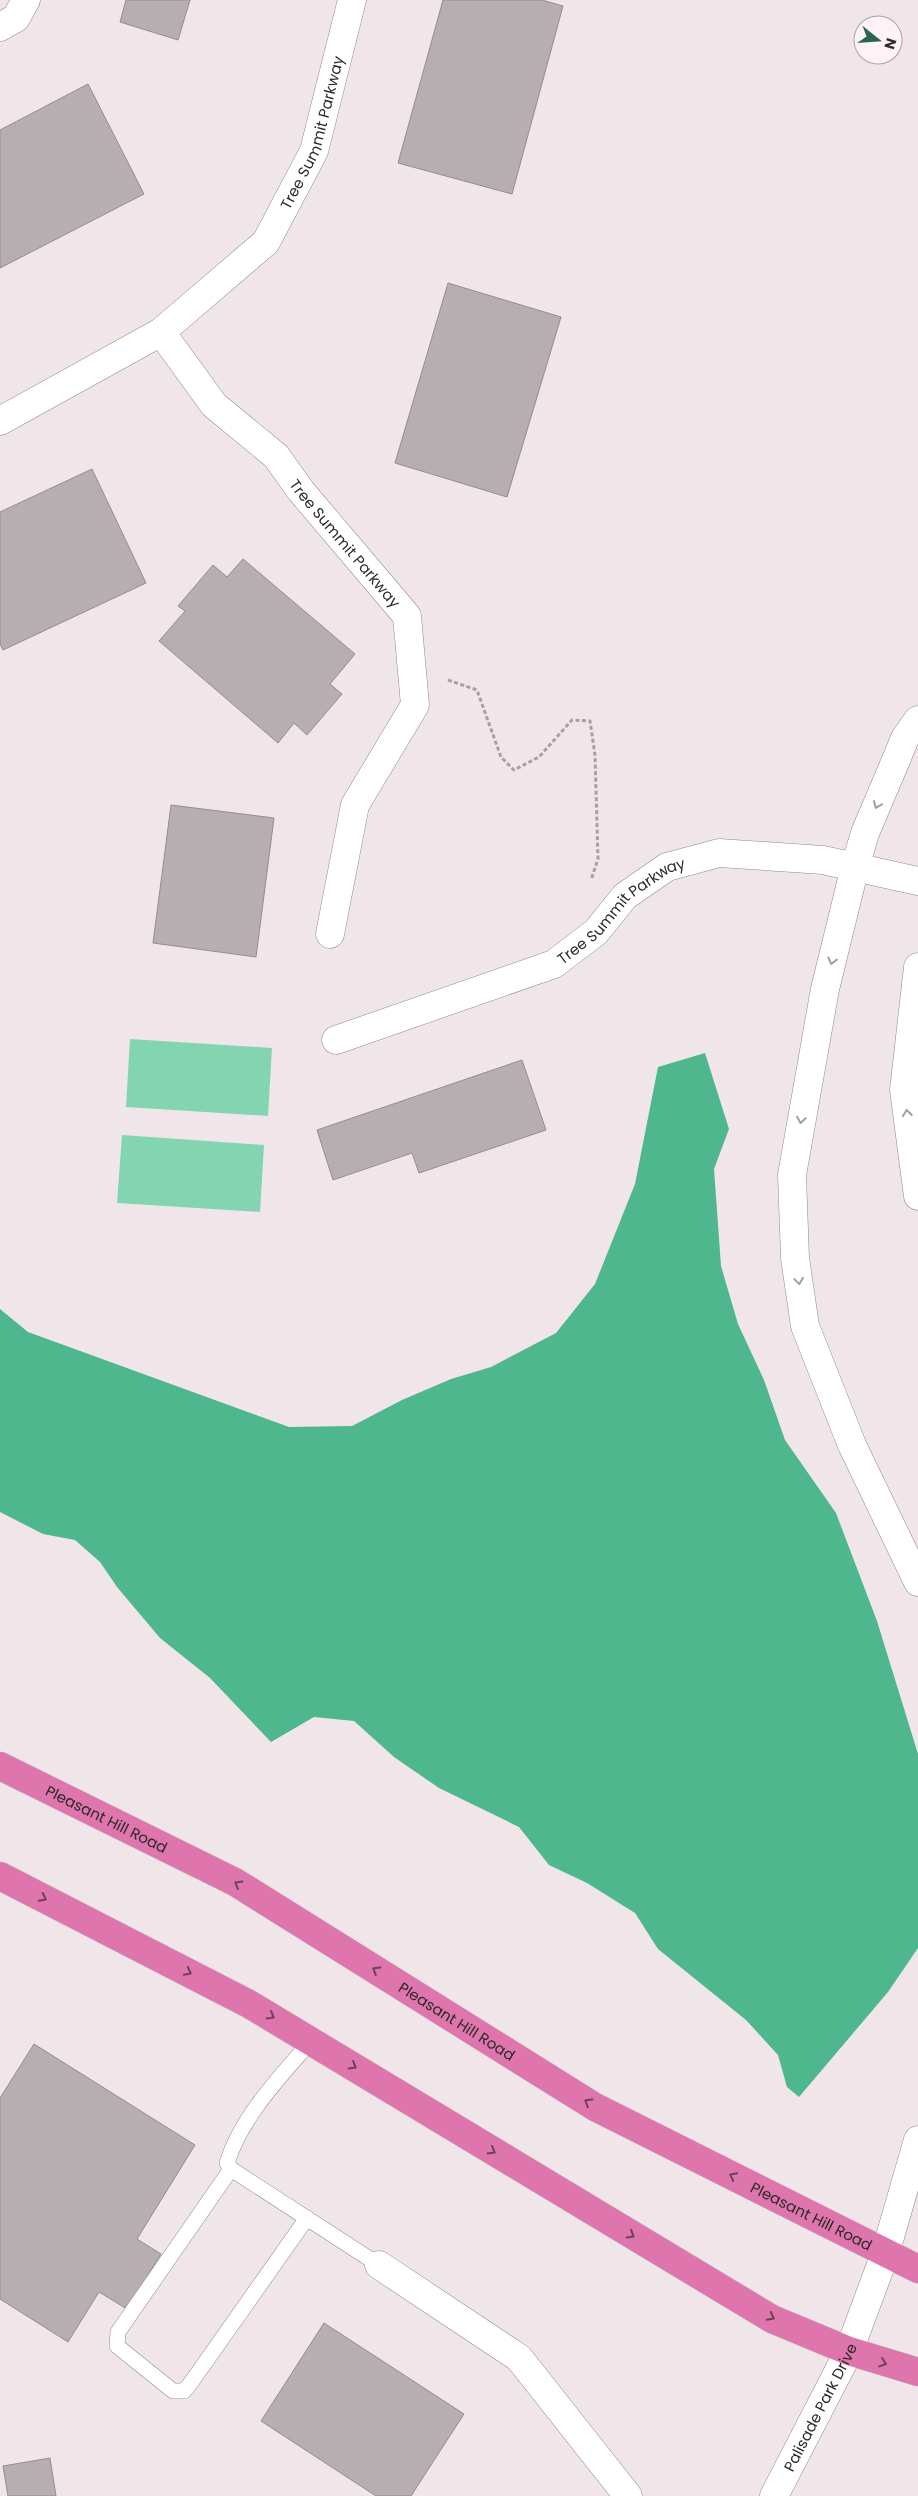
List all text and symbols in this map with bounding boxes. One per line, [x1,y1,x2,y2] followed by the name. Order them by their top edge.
[853,15,903,65] north arrow
[879,36,902,52] text: N
[275,53,348,213] street label: Tree Summit Parkway
[285,475,406,612] street label: Tree Summit Parkway
[873,800,884,809] one-way arrow
[553,852,688,969] street label: Tree Summit Parkway
[827,956,838,965] one-way arrow
[902,1109,913,1117] one-way arrow
[796,1116,806,1124] one-way arrow
[793,1277,803,1286] one-way arrow
[42,1780,171,1858] street label: Pleasant Hill Road
[234,1880,243,1890] one-way arrow
[38,1892,47,1902] one-way arrow
[183,1966,192,1976] one-way arrow
[372,1966,381,1976] one-way arrow
[395,1977,519,2065] street label: Pleasant Hill Road
[265,2010,274,2020] one-way arrow
[347,2060,356,2070] one-way arrow
[584,2098,593,2108] one-way arrow
[486,2144,495,2154] one-way arrow
[729,2172,738,2182] one-way arrow
[747,2176,876,2255] street label: Pleasant Hill Road
[625,2228,634,2238] one-way arrow
[765,2311,774,2321] one-way arrow
[778,2340,861,2475] street label: Palisade Park Drive
[879,2357,887,2367] one-way arrow

